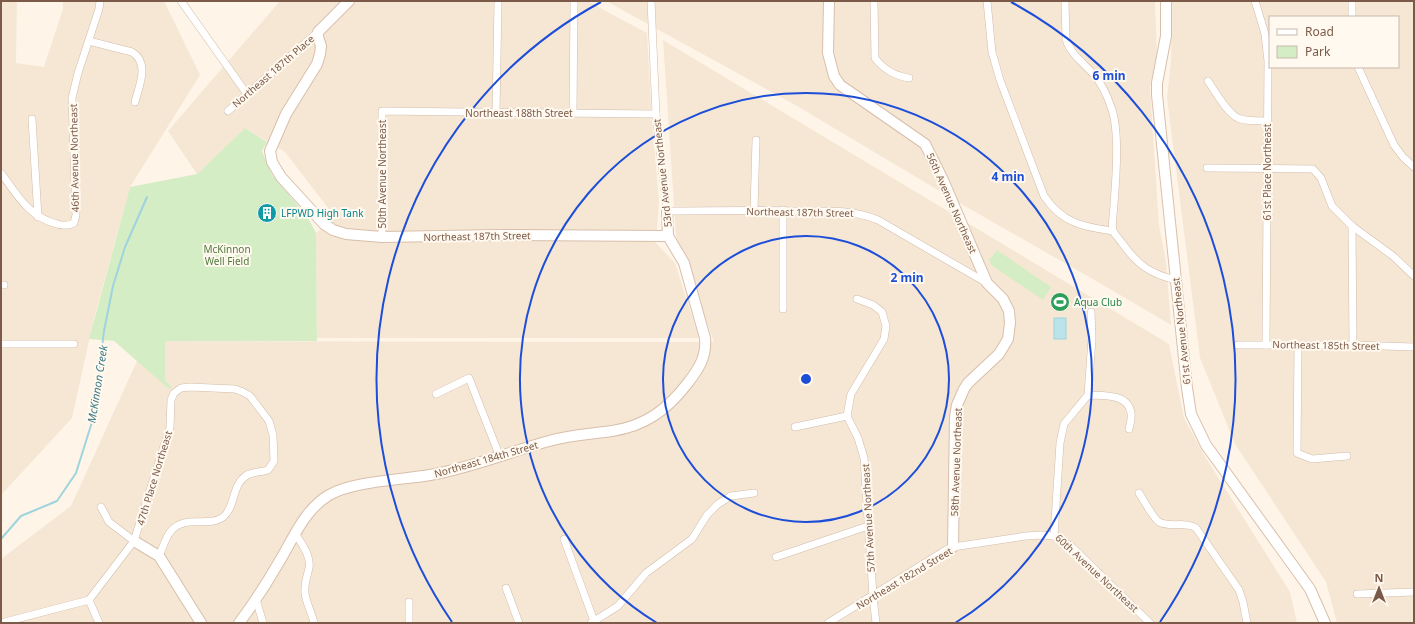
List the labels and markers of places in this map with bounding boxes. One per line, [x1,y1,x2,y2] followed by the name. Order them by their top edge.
[256,202,278,224] building icon: LFPWD High Tank
[281,206,364,220] place label: LFPWD High Tank
[1049,291,1071,313] sports icon: Aqua Club
[1074,295,1122,309] place label: Aqua Club
[799,372,813,386] centre of rings

